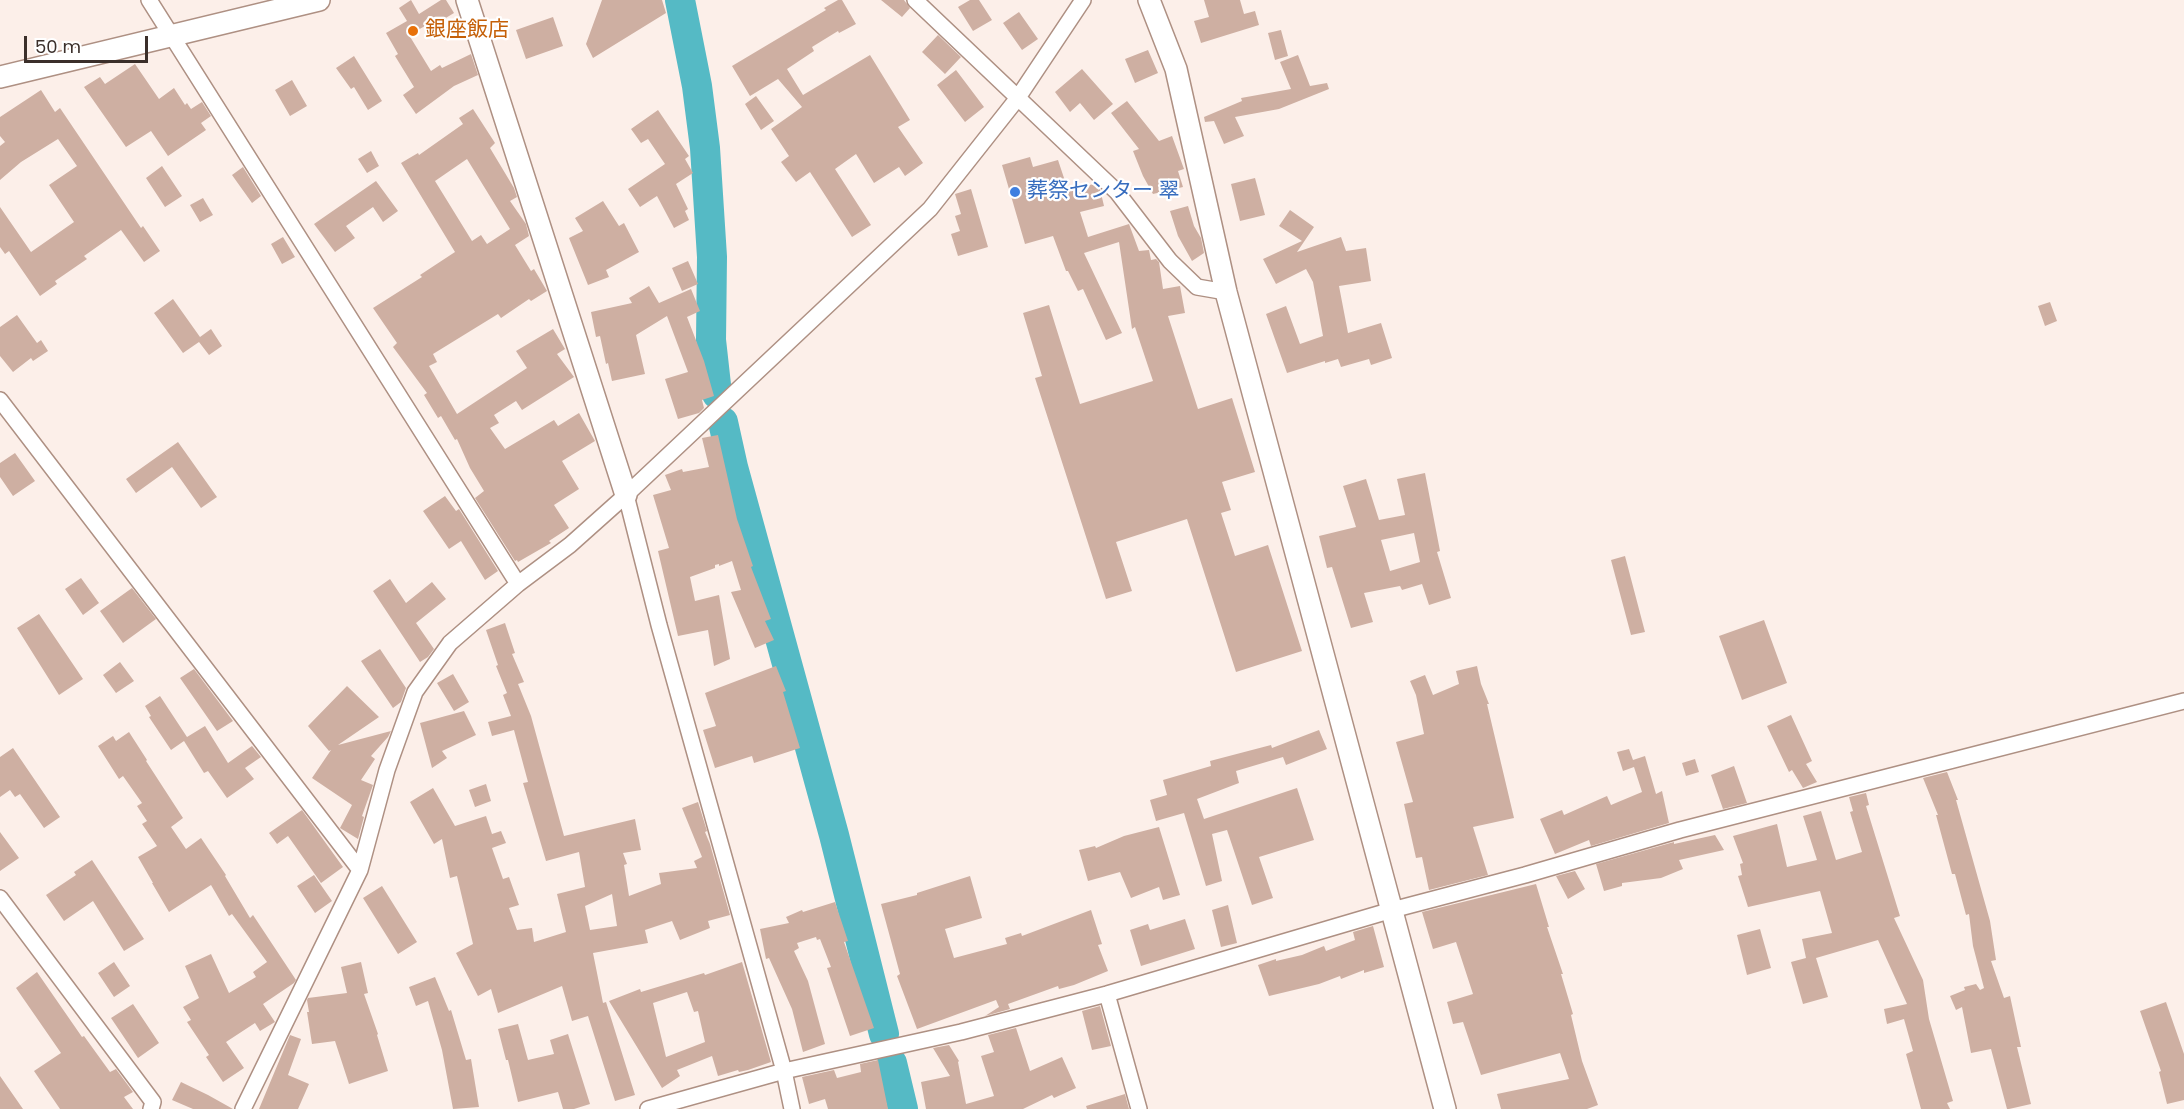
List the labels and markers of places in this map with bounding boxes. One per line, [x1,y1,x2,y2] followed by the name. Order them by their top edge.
[425,18,509,44] place label: 銀座飯店
[406,24,420,38] marker: 銀座飯店
[1027,179,1180,205] place label: 葬祭センター 翠
[1008,185,1022,199] marker: 葬祭センター 翠

